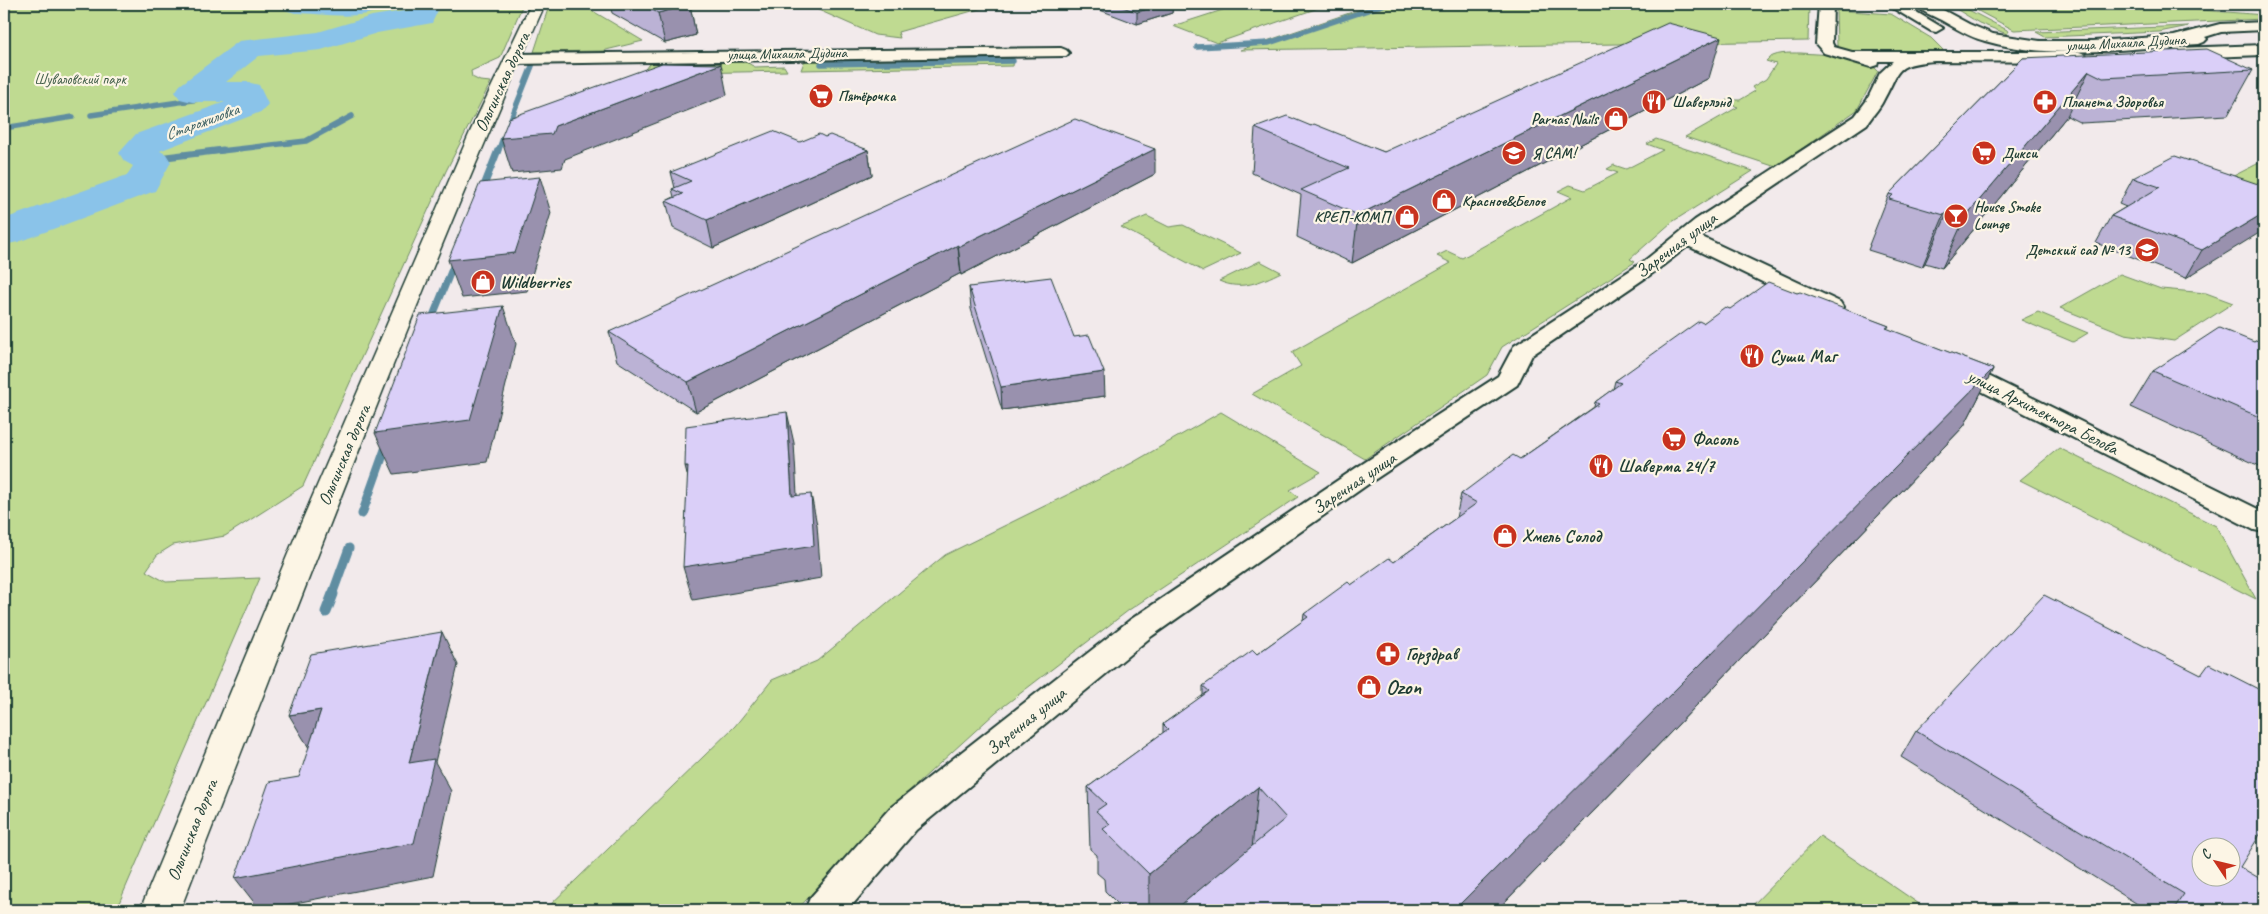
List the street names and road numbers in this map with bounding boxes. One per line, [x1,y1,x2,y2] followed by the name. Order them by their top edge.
[469,27,535,135] street label: Ольгинская дорога
[2065,30,2188,56] street label: улица Михаила Дудина
[726,43,849,65] street label: улица Михаила Дудина
[1631,207,1722,283] street label: Заречная улица
[1963,364,2123,460] street label: улица Архитектора Белова
[313,400,376,509] street label: Ольгинская дорога
[1308,446,1401,519] street label: Заречная улица
[982,681,1071,760] street label: Заречная улица
[162,775,223,884] street label: Ольгинская дорога

